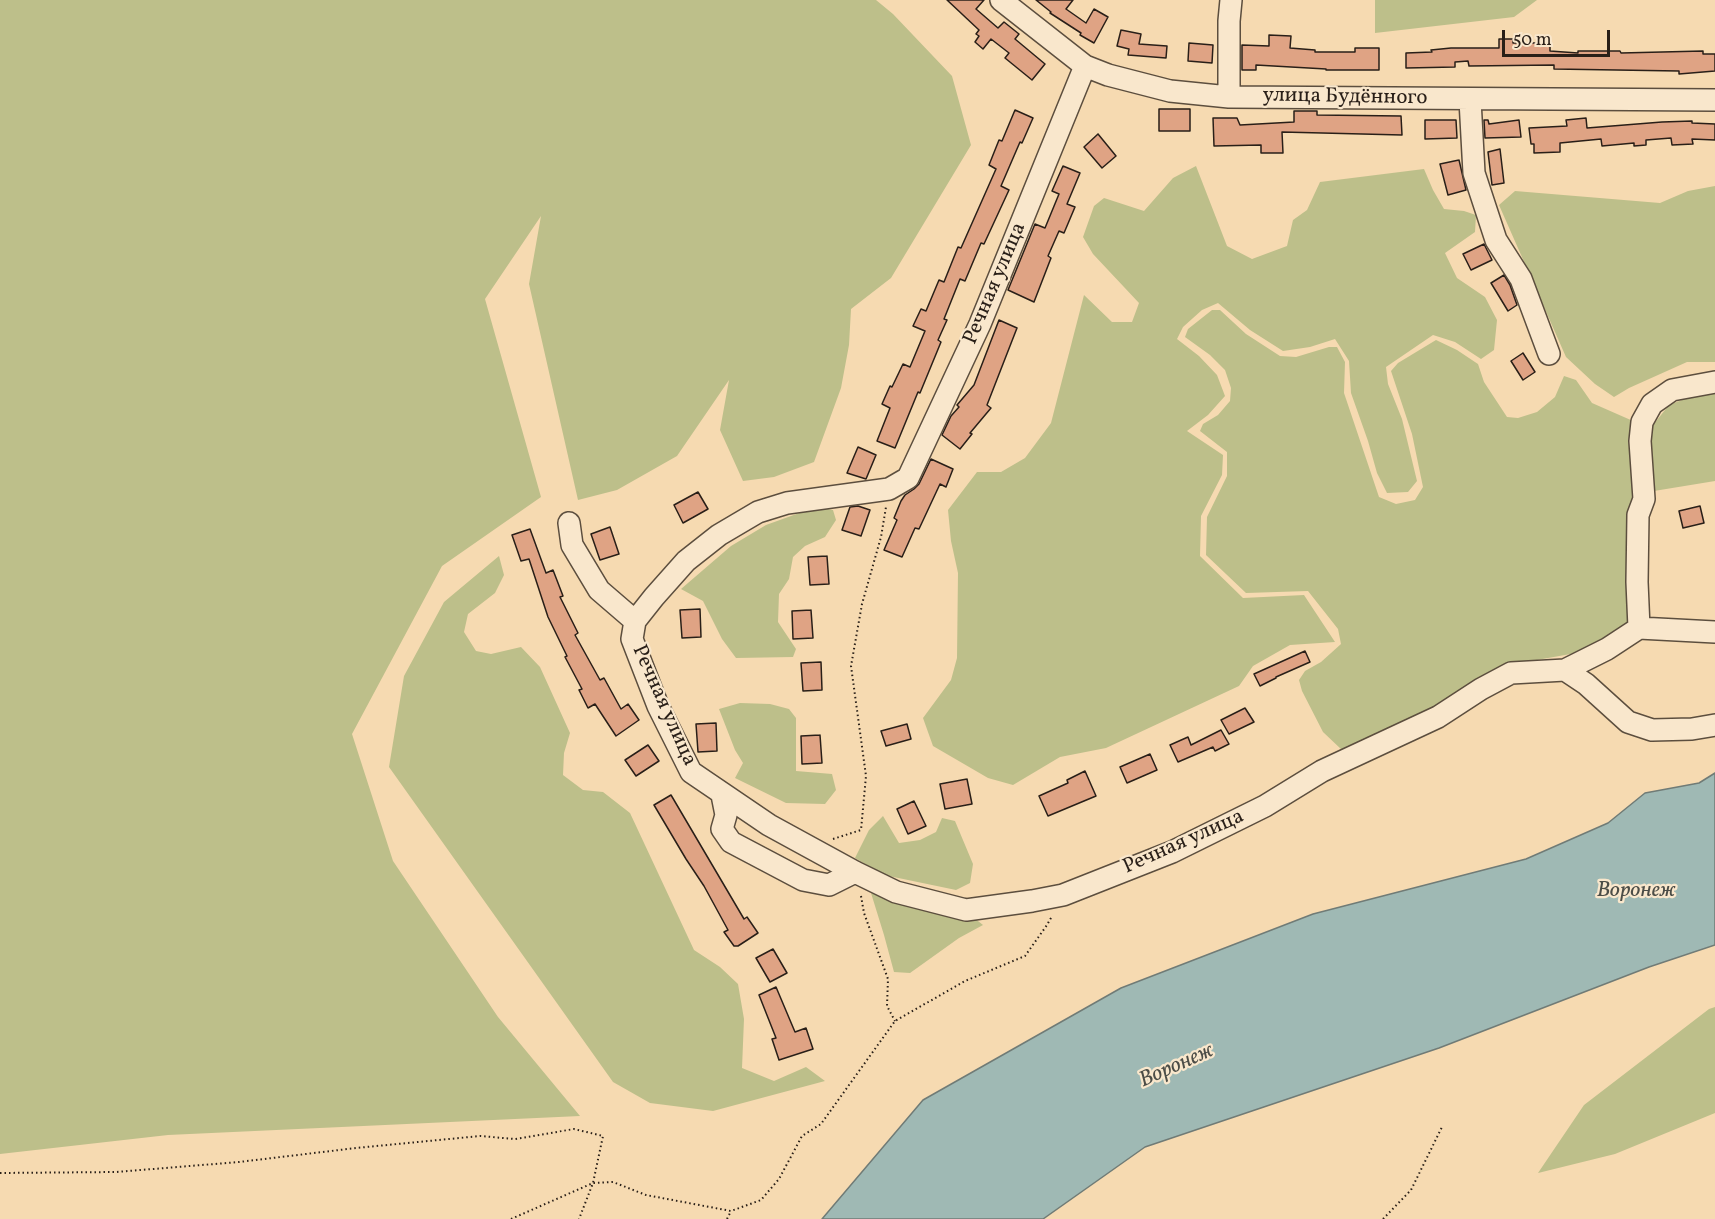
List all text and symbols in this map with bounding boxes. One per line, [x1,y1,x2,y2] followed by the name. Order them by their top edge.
[1505,18,1613,56] scale bar
[1513,28,1552,53] text: 50 m
[1262,84,1428,112] street label: улица Будённого
[959,219,1033,349] street label: Речная улица
[625,642,701,770] street label: Речная улица
[1120,805,1248,881] street label: Речная улица
[1597,879,1675,905] water label: Воронеж
[1136,1039,1218,1095] water label: Воронеж

